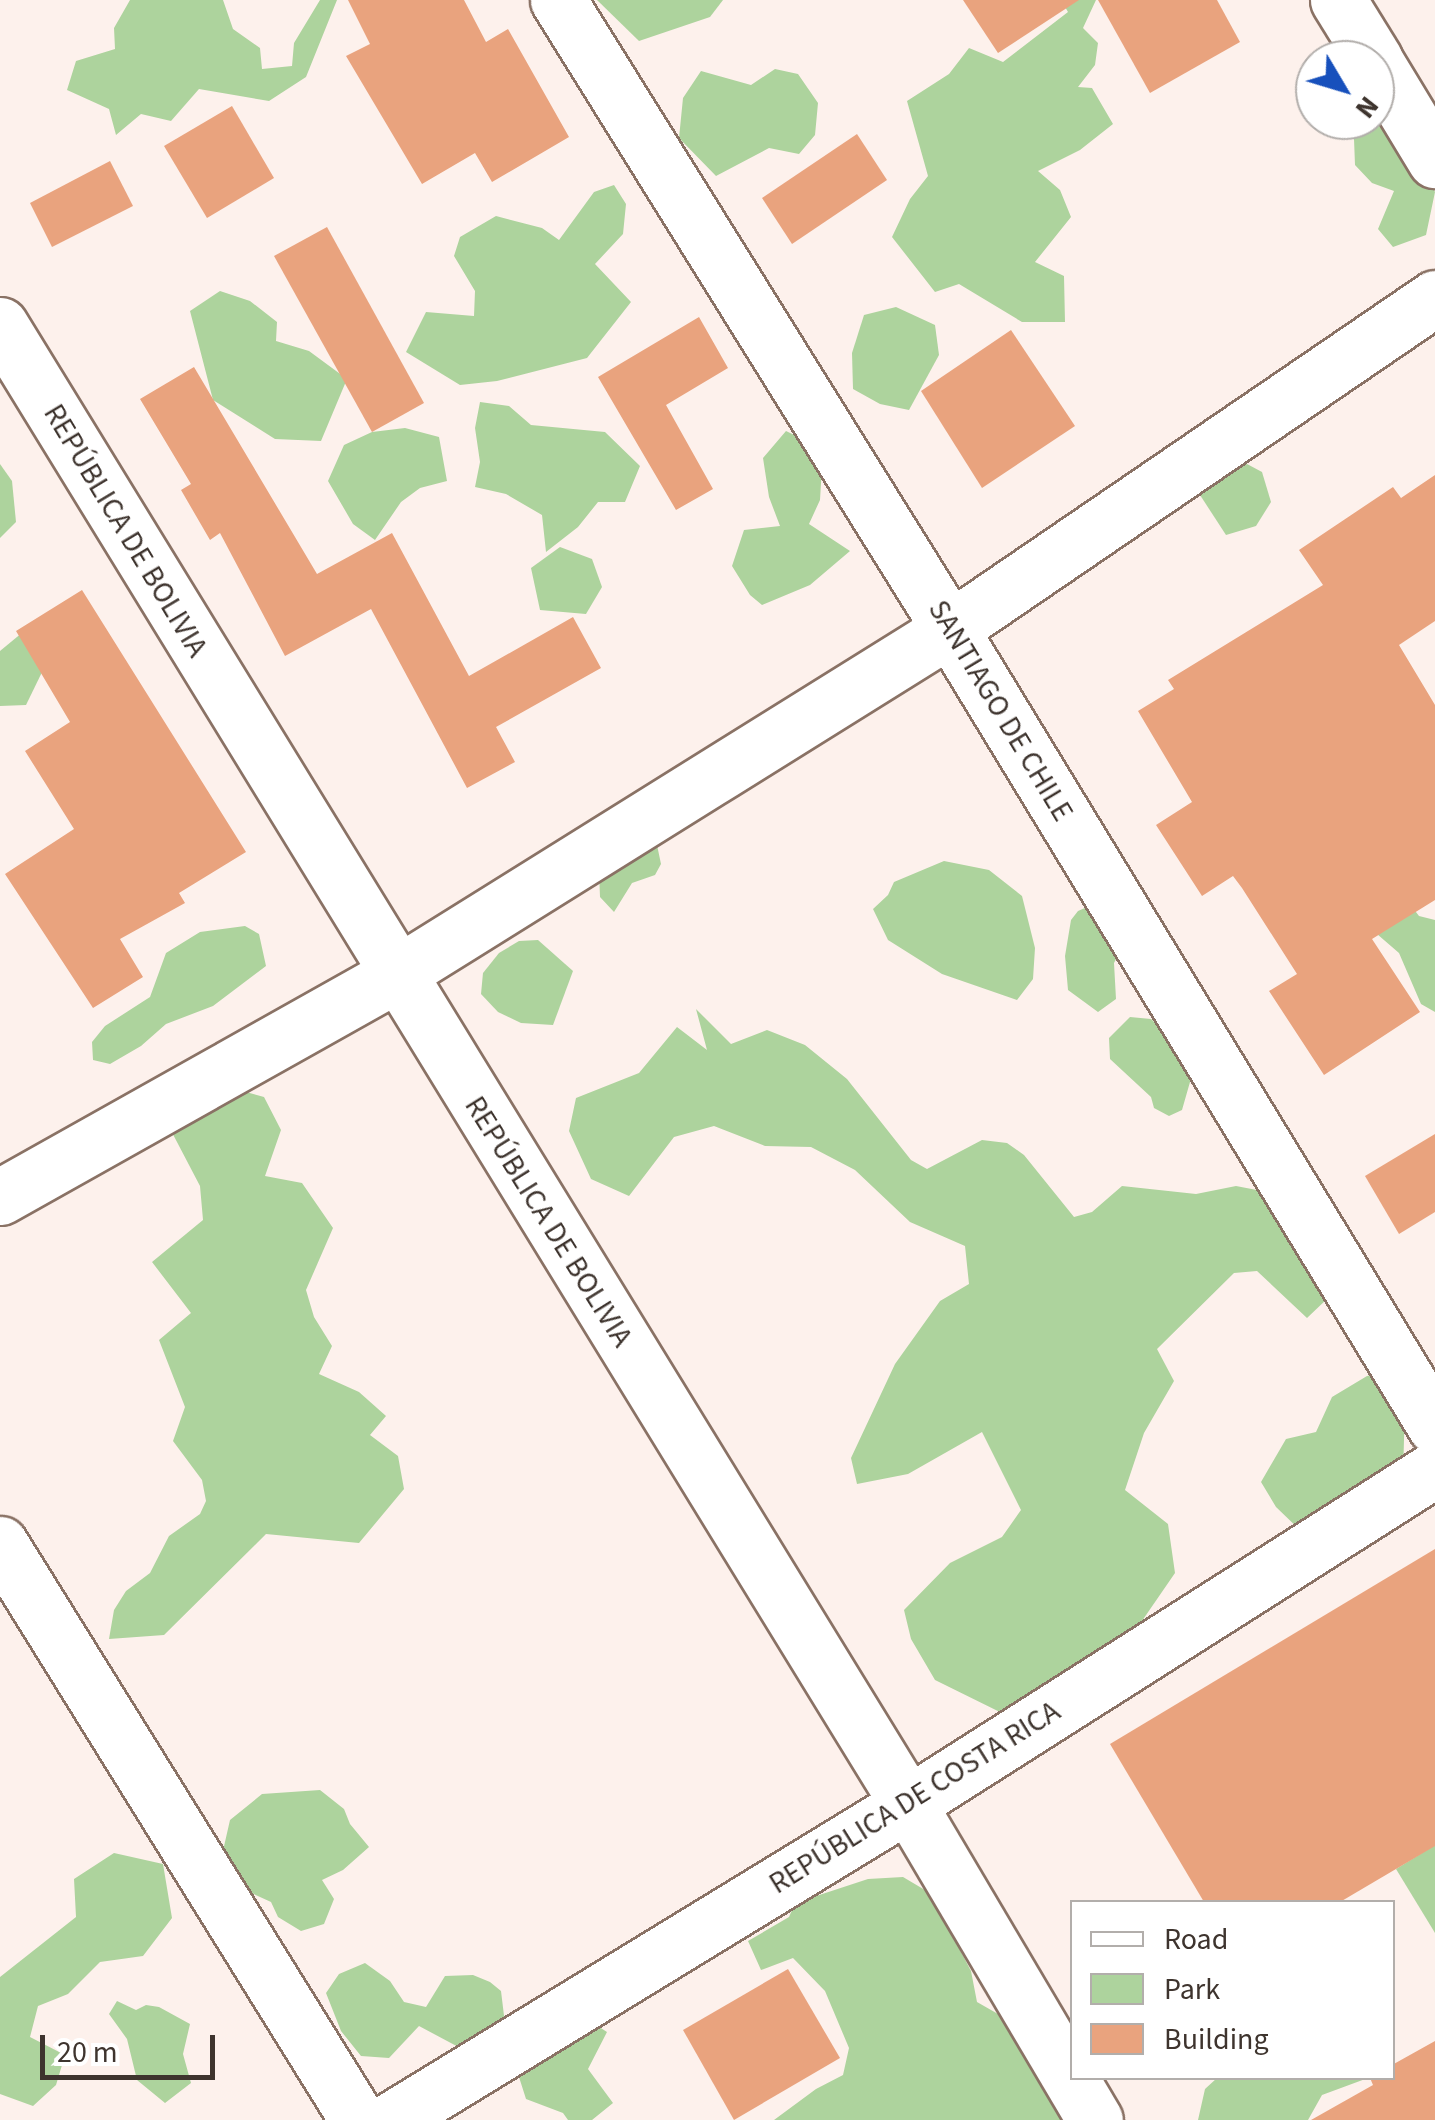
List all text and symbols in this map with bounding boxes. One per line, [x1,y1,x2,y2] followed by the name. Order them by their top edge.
[1295,40,1395,140] north arrow
[1346,88,1389,127] text: N
[35,398,215,664] street label: REPÚBLICA DE BOLIVIA
[920,594,1080,828] street label: SANTIAGO DE CHILE
[456,1090,640,1354] street label: REPÚBLICA DE BOLIVIA
[763,1694,1067,1902] street label: REPÚBLICA DE COSTA RICA
[1070,1900,1395,2080] legend
[1164,1918,1228,1961] text: Road
[1164,1968,1220,2011] text: Park
[45,2015,220,2077] scale bar
[1164,2018,1269,2061] text: Building
[57,2031,118,2074] text: 20 m

